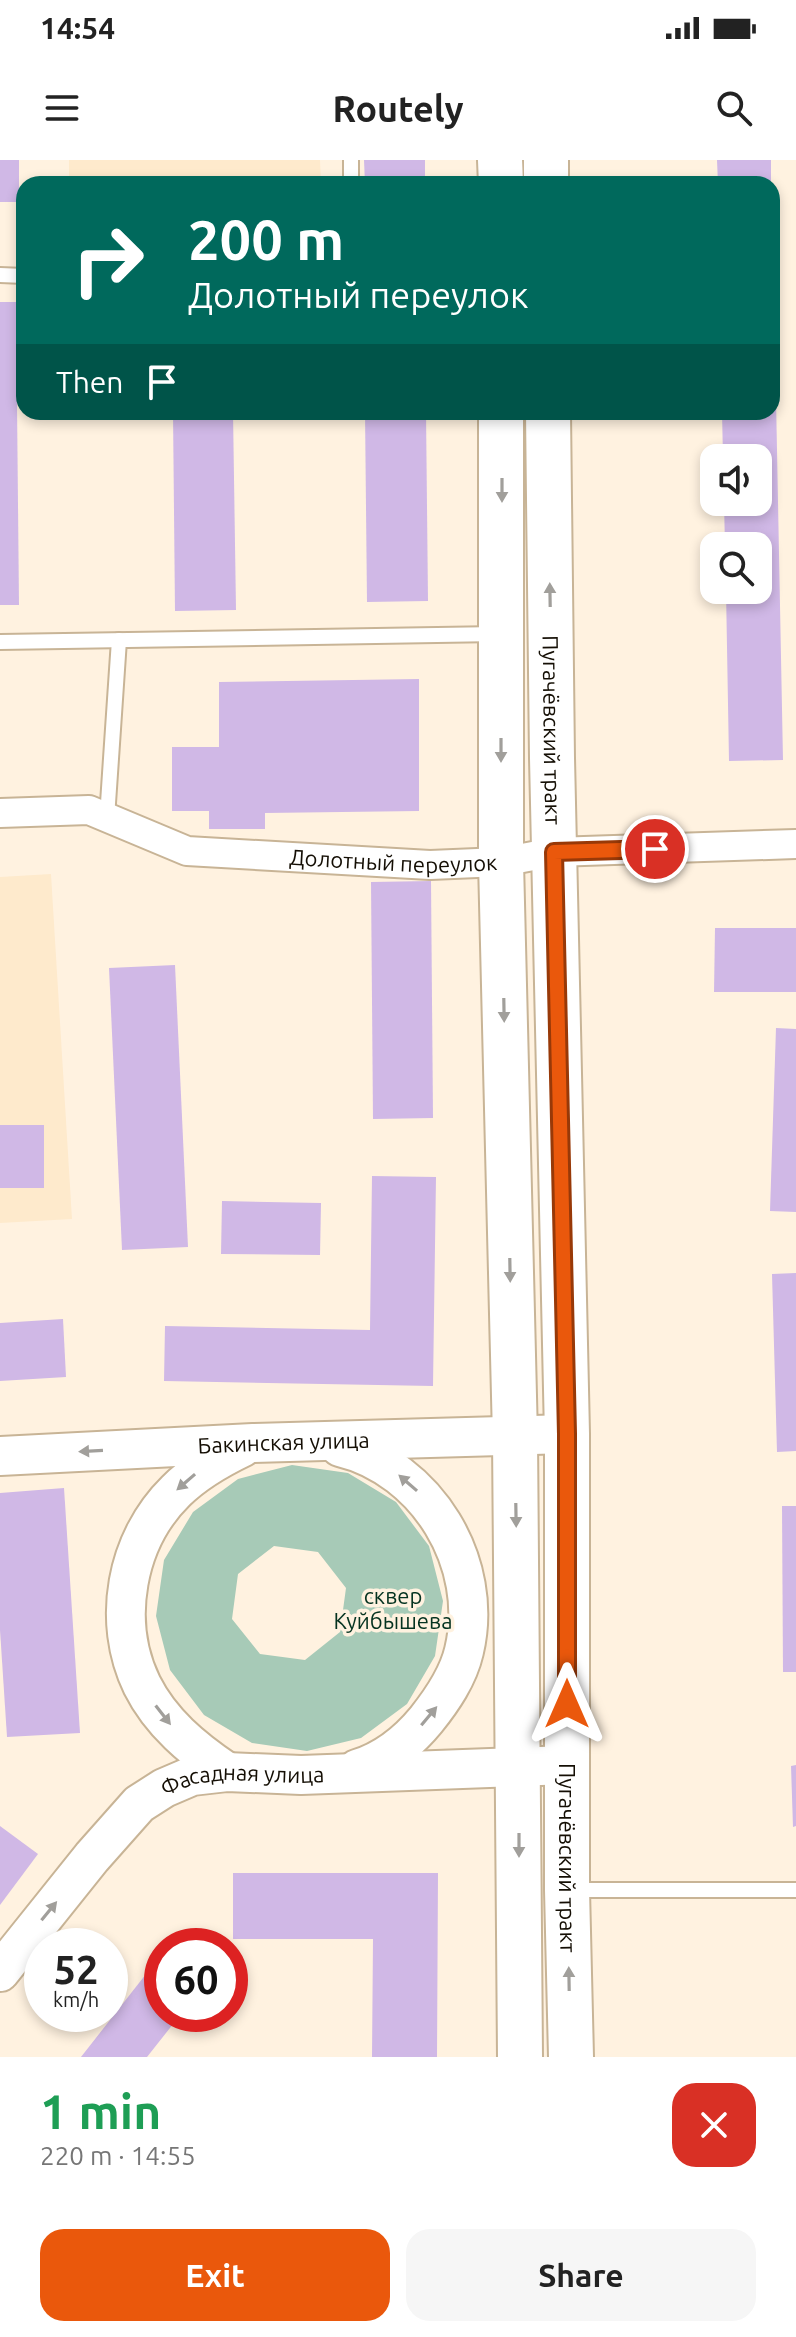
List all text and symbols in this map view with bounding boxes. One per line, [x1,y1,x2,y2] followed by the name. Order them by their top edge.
[40,11,115,45] text: 14:54
[40,86,84,130] icon: menu
[712,86,756,130] icon: search
[332,88,464,129] text: Routely
[56,208,160,312] icon: right
[188,208,344,271] text: 200 m
[188,274,529,315] text: Долотный переулок
[140,360,184,404] icon: arrive
[56,365,124,399] text: Then
[700,444,772,604] map controls
[700,444,772,516] button: sound
[495,478,508,503] one-way arrow
[700,532,772,604] button: search
[544,582,556,607] one-way arrow
[539,635,566,825] street label: Пугачёвский тракт
[495,738,507,763] one-way arrow
[621,815,689,883] pin
[633,827,677,871] icon: arrive
[289,844,498,877] street label: Долотный переулок
[498,998,511,1023] one-way arrow
[504,1258,516,1283] one-way arrow
[197,1427,370,1458] street label: Бакинская улица
[78,1445,103,1458] one-way arrow
[176,1473,196,1490] one-way arrow
[399,1475,419,1492] one-way arrow
[509,1503,522,1528] one-way arrow
[334,1583,452,1633] park label: сквер Куйбышева
[525,1662,609,1746] position arrow
[154,1705,170,1726] one-way arrow
[420,1706,437,1726] one-way arrow
[156,1759,325,1800] street label: Фасадная улица
[555,1763,582,1953] street label: Пугачёвский тракт
[513,1833,525,1858] one-way arrow
[40,1901,56,1921] one-way arrow
[144,1928,248,2032] speed limit sign: 60
[53,1947,99,1992] text: 52
[563,1966,575,1991] one-way arrow
[53,1988,99,2011] text: km/h
[672,2083,756,2167] button: close
[40,2084,161,2138] text: 1 min
[40,2141,196,2170] text: 220 m · 14:55
[40,2229,390,2321] button: Exit
[406,2229,756,2321] button: Share

